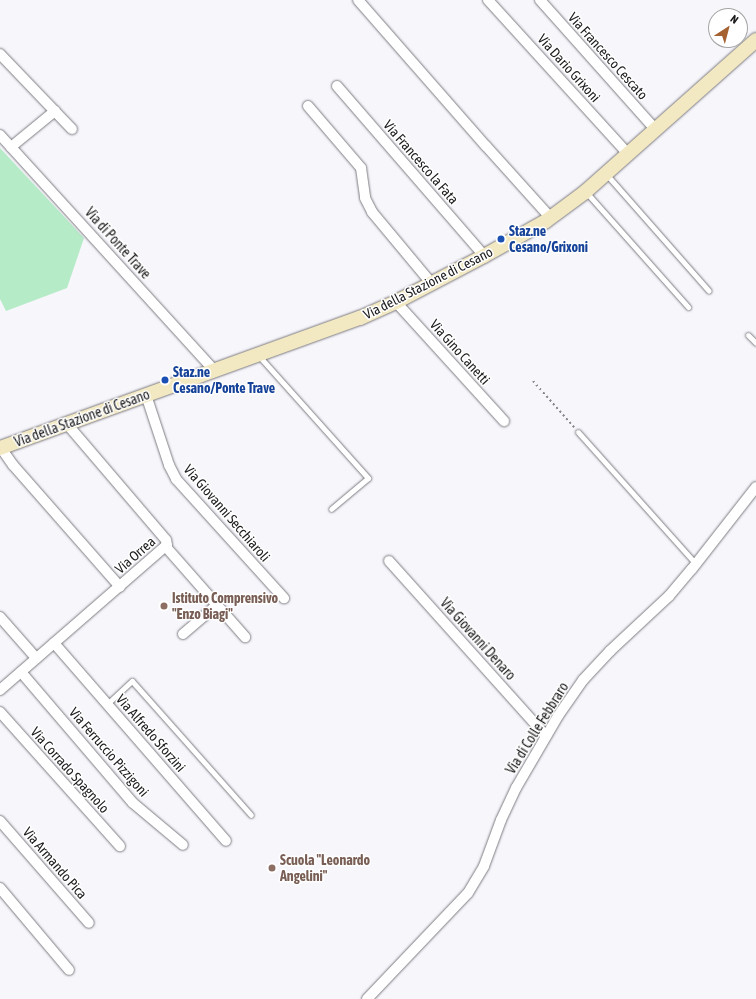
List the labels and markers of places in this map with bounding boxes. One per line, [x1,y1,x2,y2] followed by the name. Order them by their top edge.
[509,223,588,256] place label: Staz.ne Cesano/Grixoni
[496,234,506,244] marker: Staz.ne Cesano/Grixoni
[173,364,275,396] place label: Staz.ne Cesano/Ponte Trave
[160,375,170,385] marker: Staz.ne Cesano/Ponte Trave
[172,590,278,622] place label: Istituto Comprensivo "Enzo Biagi"
[159,601,169,611] marker: Istituto Comprensivo "Enzo Biagi"
[280,852,370,884] place label: Scuola "Leonardo Angelini"
[267,863,277,873] marker: Scuola "Leonardo Angelini"

